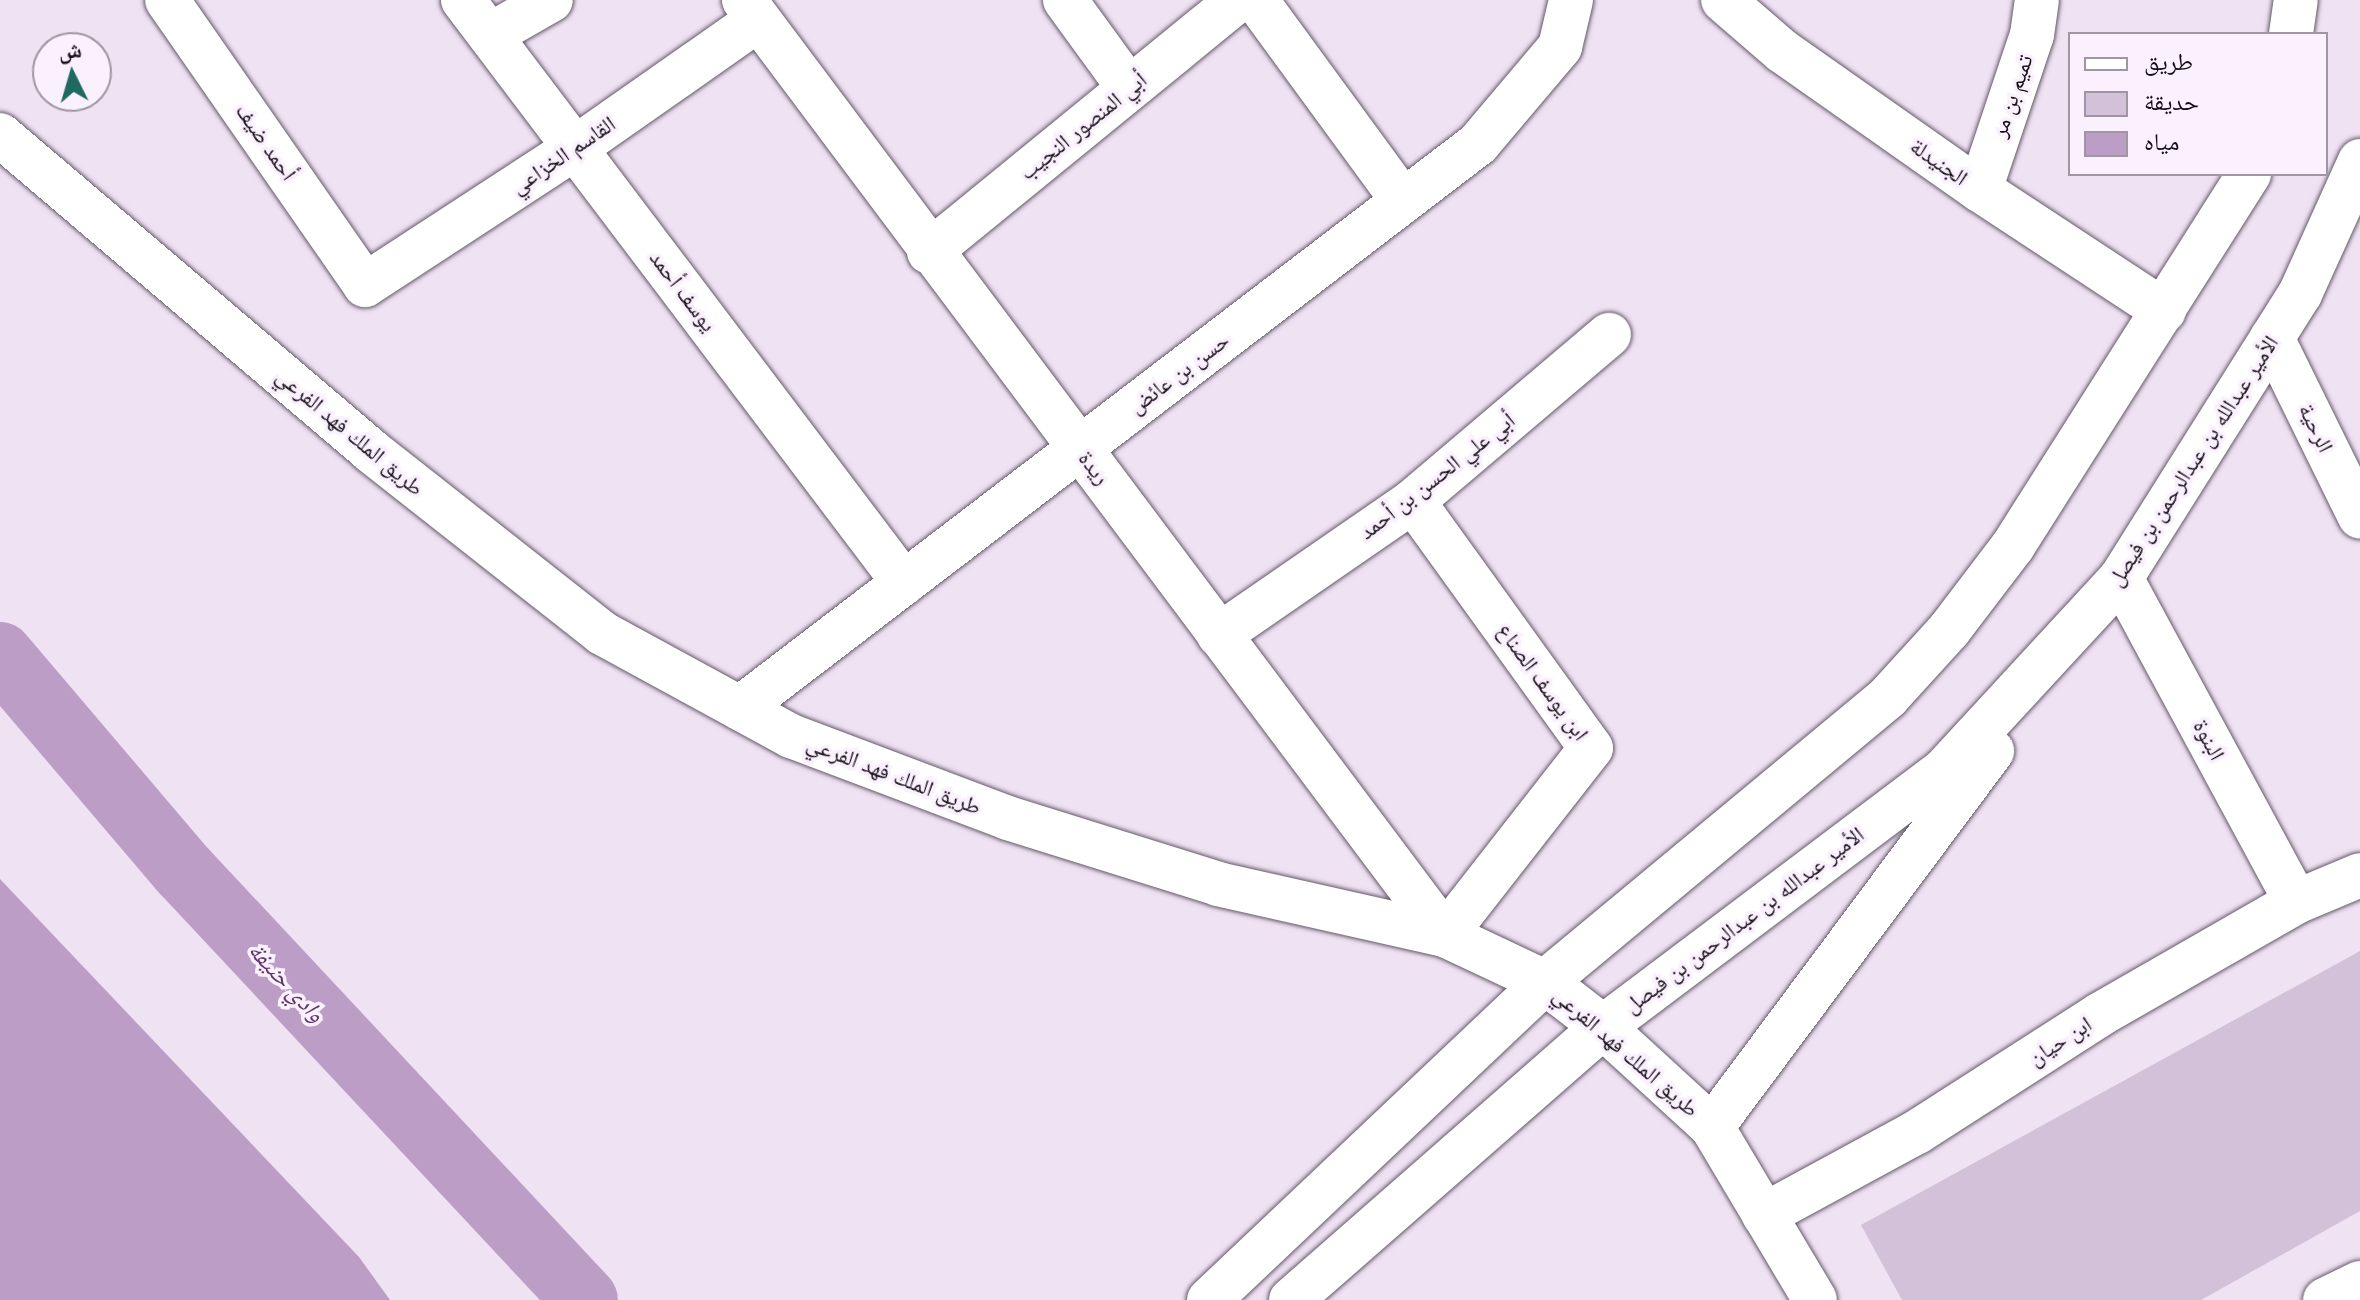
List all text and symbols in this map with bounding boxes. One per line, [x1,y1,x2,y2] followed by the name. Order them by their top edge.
[32,32,112,112] north arrow
[2068,32,2328,176] legend
[57,35,83,65] text: ش
[2144,46,2193,77] text: طريق
[1986,51,2038,141] street label: تميم بن مر
[1014,67,1152,185] street label: أبي المنصور النجيب
[2144,86,2199,117] text: حديقة
[230,99,302,185] street label: أحمد ضيف
[506,110,620,200] street label: القاسم الخزاعي
[2144,126,2179,157] text: مياه
[1905,133,1973,191] street label: الجنيدلة
[644,245,722,337] street label: يوسف أحمد
[1124,327,1234,419] street label: حسن بن عائض
[2102,331,2284,591] street label: الأمير عبدالله بن عبدالرحمن بن فيصل
[271,363,429,501] street label: طريق الملك فهد الفرعي
[2293,399,2339,457] street label: الرحية
[1354,407,1520,545] street label: أبي علي الحسن بن أحمد
[1073,446,1115,490] street label: ريدة
[1492,618,1594,746] street label: ابن يوسف الصناع
[2187,715,2231,765] street label: البنوة
[803,730,985,820] street label: طريق الملك فهد الفرعي
[1619,821,1869,1019] street label: الأمير عبدالله بن عبدالرحمن بن فيصل
[243,936,331,1028] water label: وادي حنيفة
[1548,981,1704,1123] street label: طريق الملك فهد الفرعي
[2023,1011,2097,1071] street label: ابن حيان

